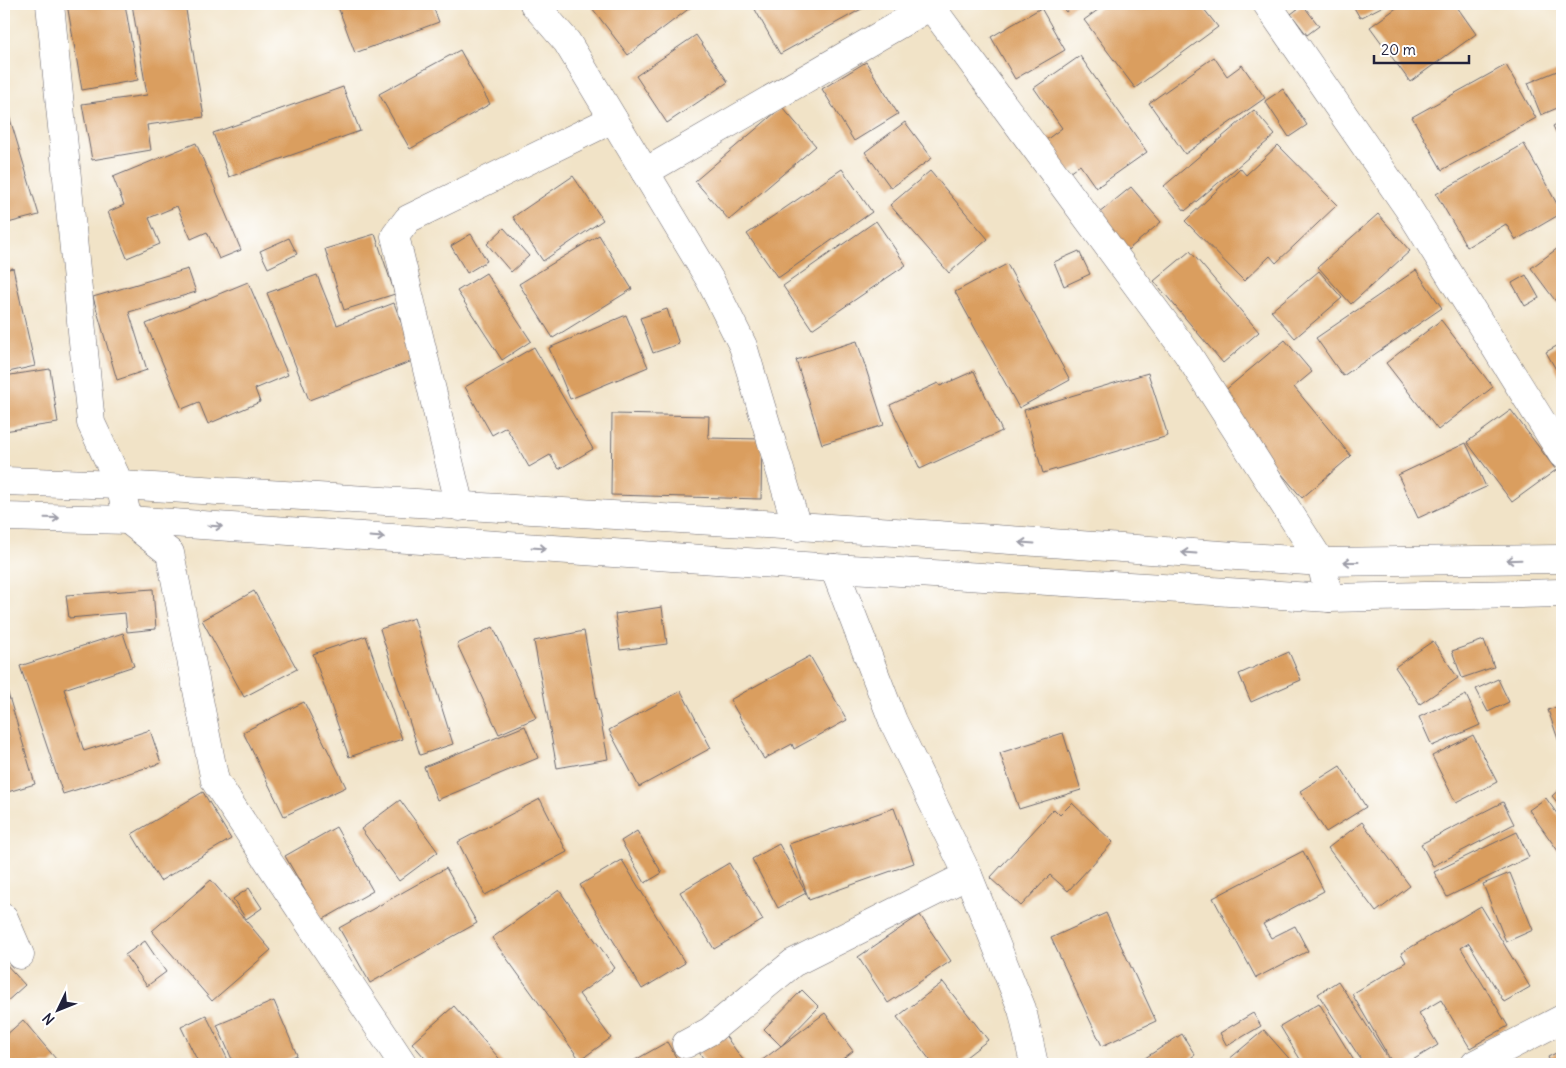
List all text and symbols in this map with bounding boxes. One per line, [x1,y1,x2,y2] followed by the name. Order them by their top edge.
[1374,32,1468,64] scale bar
[1381,40,1416,59] text: 20 m
[44,513,60,523] one-way arrow
[206,522,222,531] one-way arrow
[369,533,385,542] one-way arrow
[1019,538,1035,547] one-way arrow
[531,544,547,553] one-way arrow
[1181,549,1197,558] one-way arrow
[1506,555,1522,565] one-way arrow
[1343,557,1360,567] one-way arrow
[32,986,82,1036] north arrow
[39,1009,58,1029] text: N

